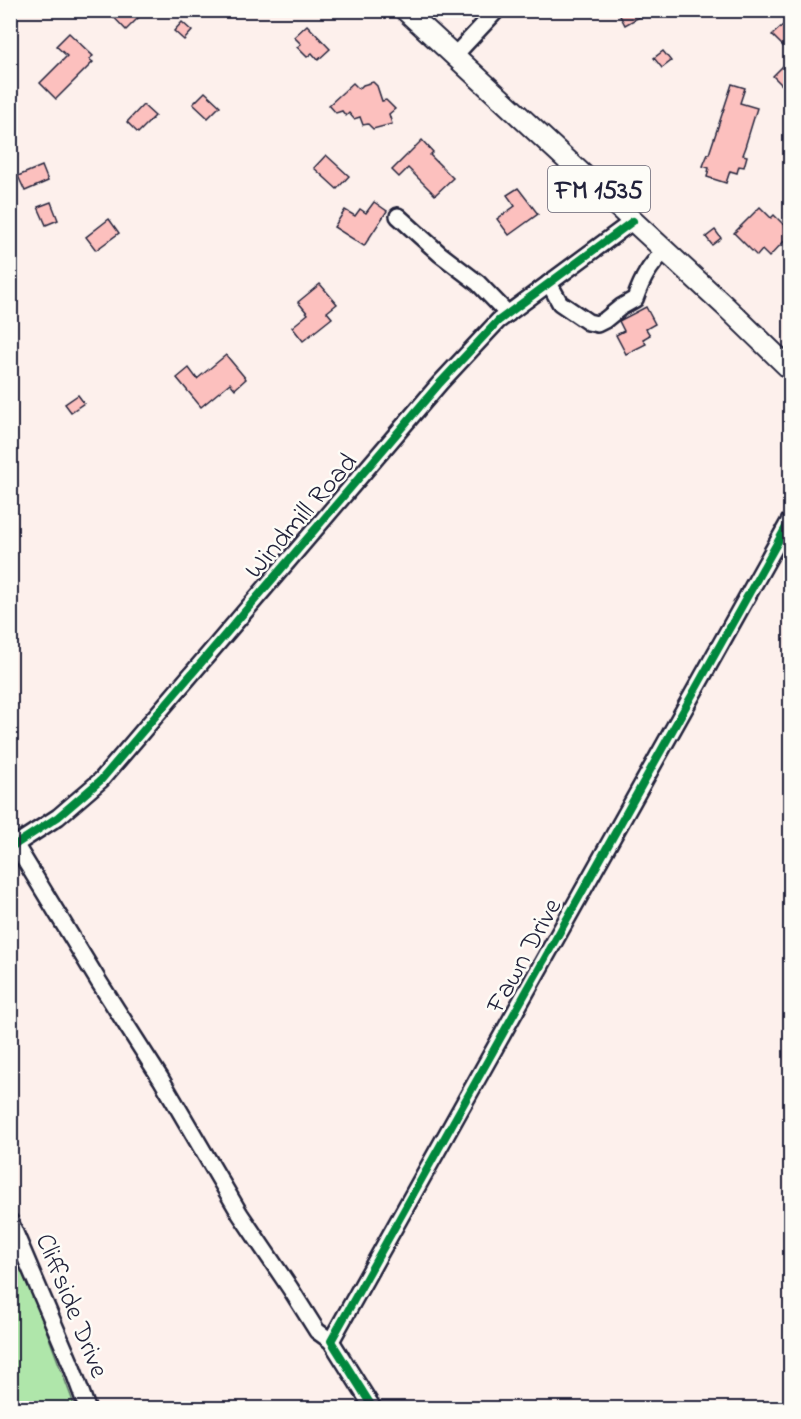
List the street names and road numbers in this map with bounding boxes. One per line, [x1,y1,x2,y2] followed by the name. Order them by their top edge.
[548,166,650,212] road number: FM 1535
[236,445,368,588] street label: Windmill Road
[477,891,573,1022] street label: Fawn Drive
[24,1228,118,1385] street label: Cliffside Drive

